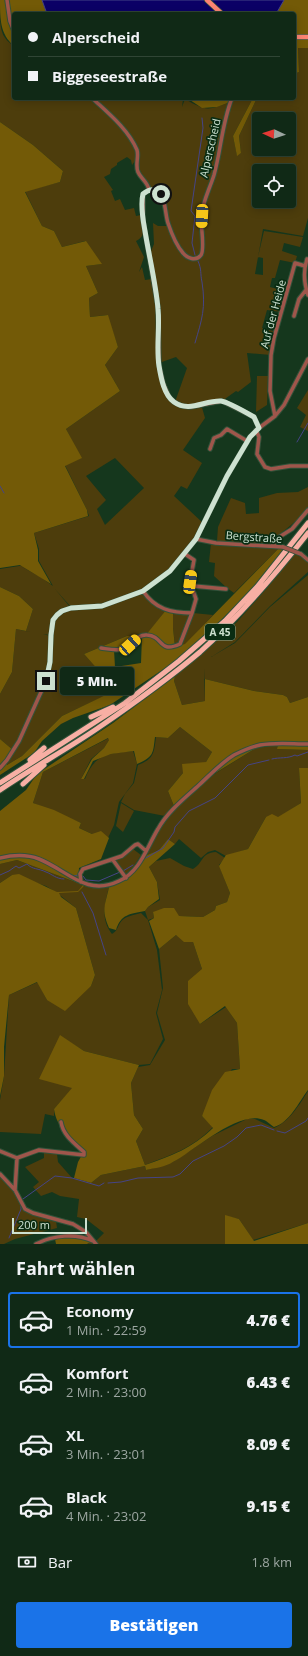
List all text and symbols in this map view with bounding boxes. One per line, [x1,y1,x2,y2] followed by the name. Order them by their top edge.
[52,27,140,47] text: Alperscheid
[52,66,167,86] text: Biggeseestraße
[252,112,296,156] north arrow
[252,112,296,208] map controls
[195,117,224,179] street label: Alperscheid
[252,164,296,208] button: locate
[152,185,170,203] route start
[195,204,209,228] car
[256,278,289,350] street label: Auf der Heide
[225,527,283,546] street label: Bergstraße
[182,569,198,595] car
[205,624,235,640] road number: A 45
[117,633,143,657] car
[60,667,134,695] callout: 5 Min.
[37,672,55,690] route end
[77,672,117,690] text: 5 Min.
[12,1216,87,1235] scale bar
[18,1217,50,1232] text: 200 m
[16,1256,135,1280] text: Fahrt wählen
[66,1301,134,1321] text: Economy
[18,1302,54,1338] icon: car
[247,1310,290,1330] text: 4.76 €
[66,1321,147,1339] text: 1 Min. · 22:59
[66,1363,128,1383] text: Komfort
[18,1364,54,1400] icon: car
[247,1372,290,1392] text: 6.43 €
[66,1383,147,1401] text: 2 Min. · 23:00
[66,1425,84,1445] text: XL
[18,1426,54,1462] icon: car
[247,1434,290,1454] text: 8.09 €
[66,1445,147,1463] text: 3 Min. · 23:01
[66,1487,107,1507] text: Black
[18,1488,54,1524] icon: car
[247,1496,290,1516] text: 9.15 €
[66,1507,147,1525] text: 4 Min. · 23:02
[16,1551,38,1573] icon: cash
[48,1552,72,1572] text: Bar
[251,1553,292,1571] text: 1.8 km
[16,1602,292,1648] button: Bestätigen

